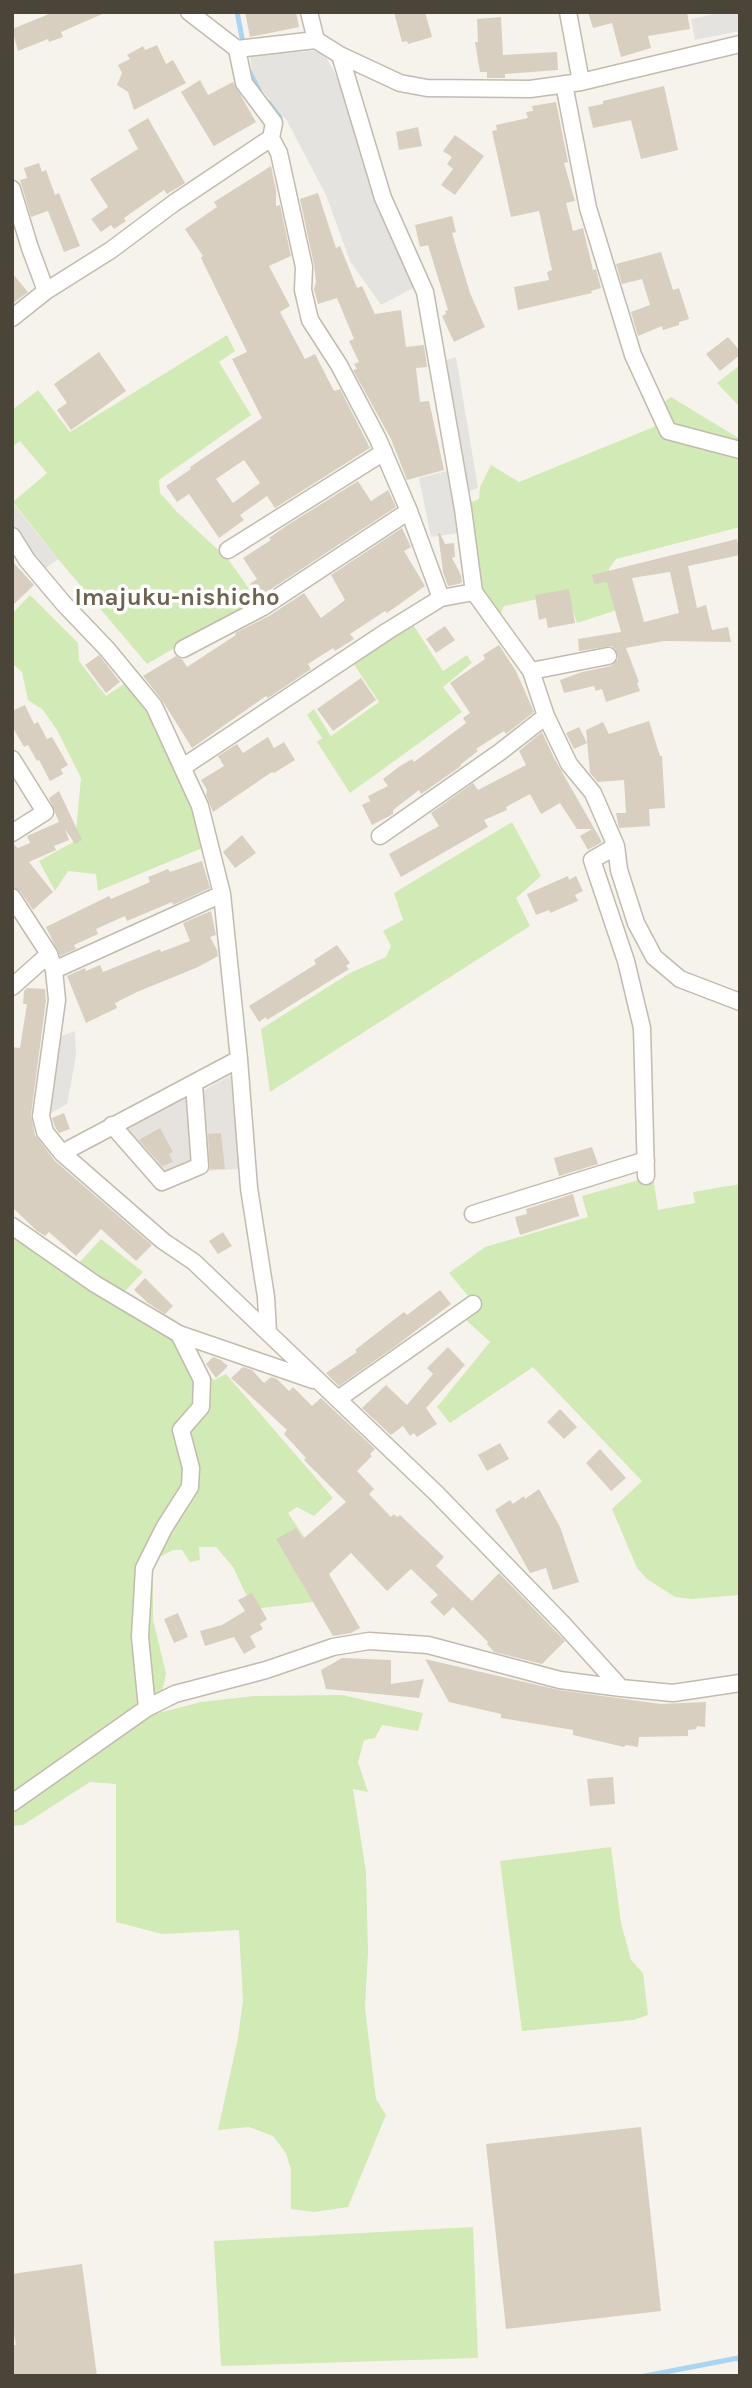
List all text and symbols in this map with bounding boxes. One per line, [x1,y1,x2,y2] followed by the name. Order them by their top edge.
[75,584,279,612] district label: Imajuku-nishicho

